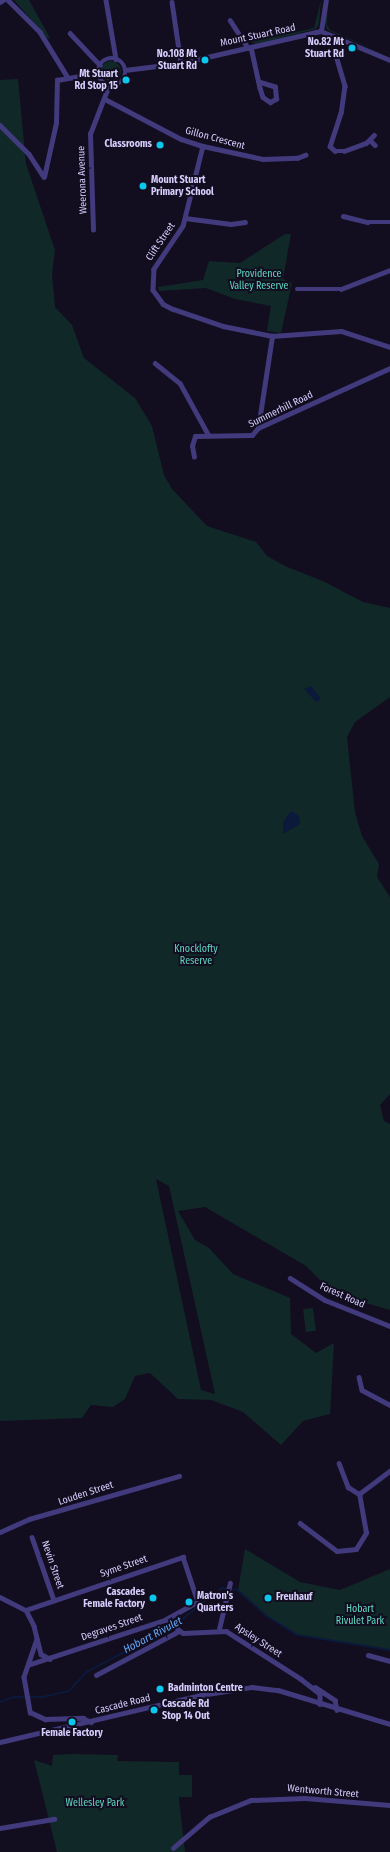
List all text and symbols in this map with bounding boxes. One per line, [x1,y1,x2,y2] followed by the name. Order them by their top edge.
[219,22,297,50] street label: Mount Stuart Road
[305,36,344,60] place label: No.82 Mt Stuart Rd
[347,43,357,53] marker: No.82 Mt Stuart Rd
[157,48,197,72] place label: No.108 Mt Stuart Rd
[200,55,210,65] marker: No.108 Mt Stuart Rd
[74,68,118,92] place label: Mt Stuart Rd Stop 15
[121,75,131,85] marker: Mt Stuart Rd Stop 15
[184,125,246,153] street label: Gillon Crescent
[105,139,152,151] place label: Classrooms
[155,140,165,150] marker: Classrooms
[76,146,90,214] street label: Weerona Avenue
[151,174,214,198] place label: Mount Stuart Primary School
[138,181,148,191] marker: Mount Stuart Primary School
[144,221,178,263] street label: Clift Street
[230,268,288,292] park label: Providence Valley Reserve
[247,389,315,431] street label: Summerhill Road
[174,943,218,966] park label: Knocklofty Reserve
[318,1281,366,1311] street label: Forest Road
[57,1479,115,1509] street label: Louden Street
[38,1539,66,1591] street label: Nevin Street
[99,1553,149,1581] street label: Syme Street
[83,1586,145,1610] place label: Cascades Female Factory
[197,1590,233,1614] place label: Matron's Quarters
[276,1592,312,1604] place label: Freuhauf
[148,1593,158,1603] marker: Cascades Female Factory
[263,1593,273,1603] marker: Freuhauf
[184,1597,194,1607] marker: Matron's Quarters
[336,1603,384,1626] park label: Hobart Rivulet Park
[80,1612,144,1644] street label: Degraves Street
[121,1615,185,1657] water label: Hobart Rivulet
[232,1621,284,1661] street label: Apsley Street
[168,1683,243,1695] place label: Badminton Centre
[155,1684,165,1694] marker: Badminton Centre
[94,1692,152,1718] street label: Cascade Road
[162,1698,210,1722] place label: Cascade Rd Stop 14 Out
[149,1705,159,1715] marker: Cascade Rd Stop 14 Out
[67,1717,77,1727] marker: Female Factory
[41,1728,103,1740] place label: Female Factory
[287,1783,359,1801] street label: Wentworth Street
[66,1798,124,1810] park label: Wellesley Park

